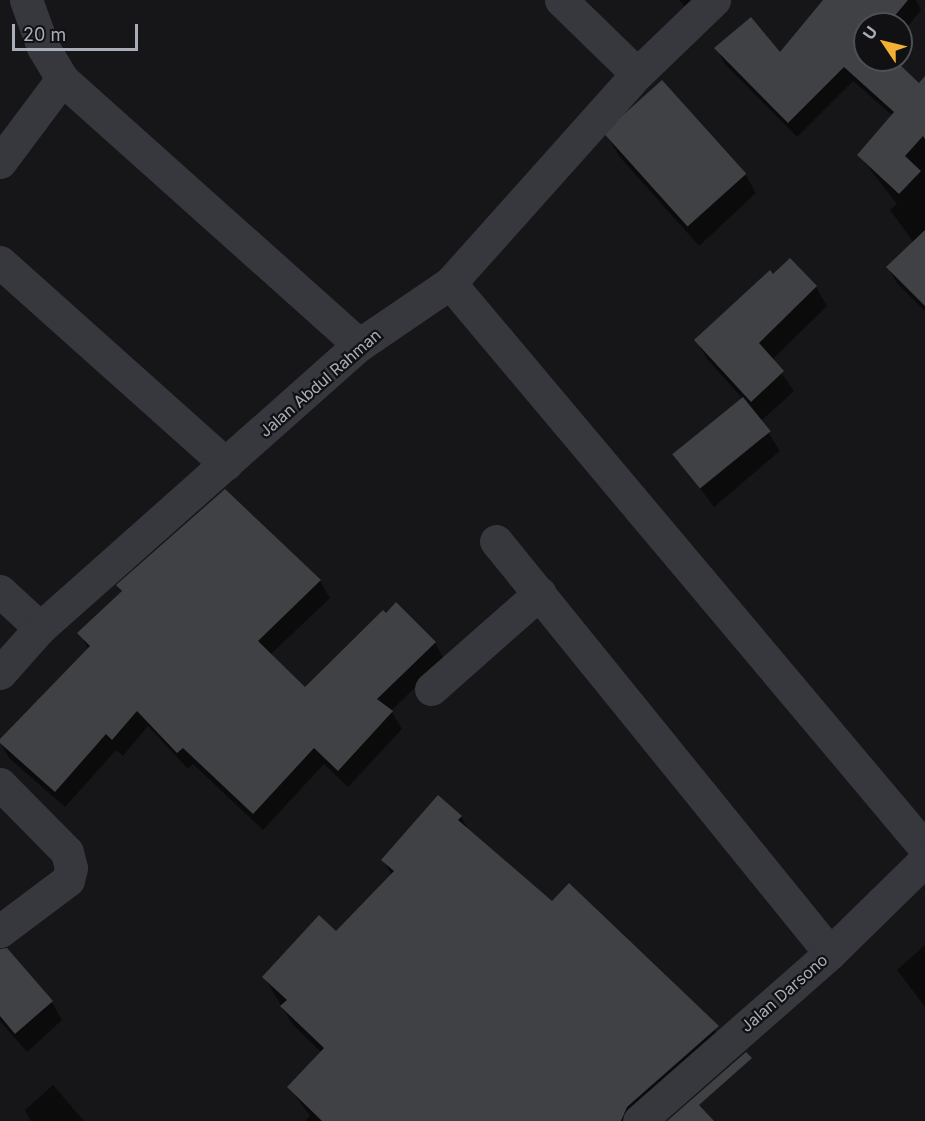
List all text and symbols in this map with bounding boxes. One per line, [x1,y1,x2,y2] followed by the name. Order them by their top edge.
[15,12,141,50] scale bar
[853,12,913,72] north arrow
[858,22,881,43] text: U
[23,24,66,45] text: 20 m
[255,325,385,441] street label: Jalan Abdul Rahman
[737,950,831,1036] street label: Jalan Darsono

